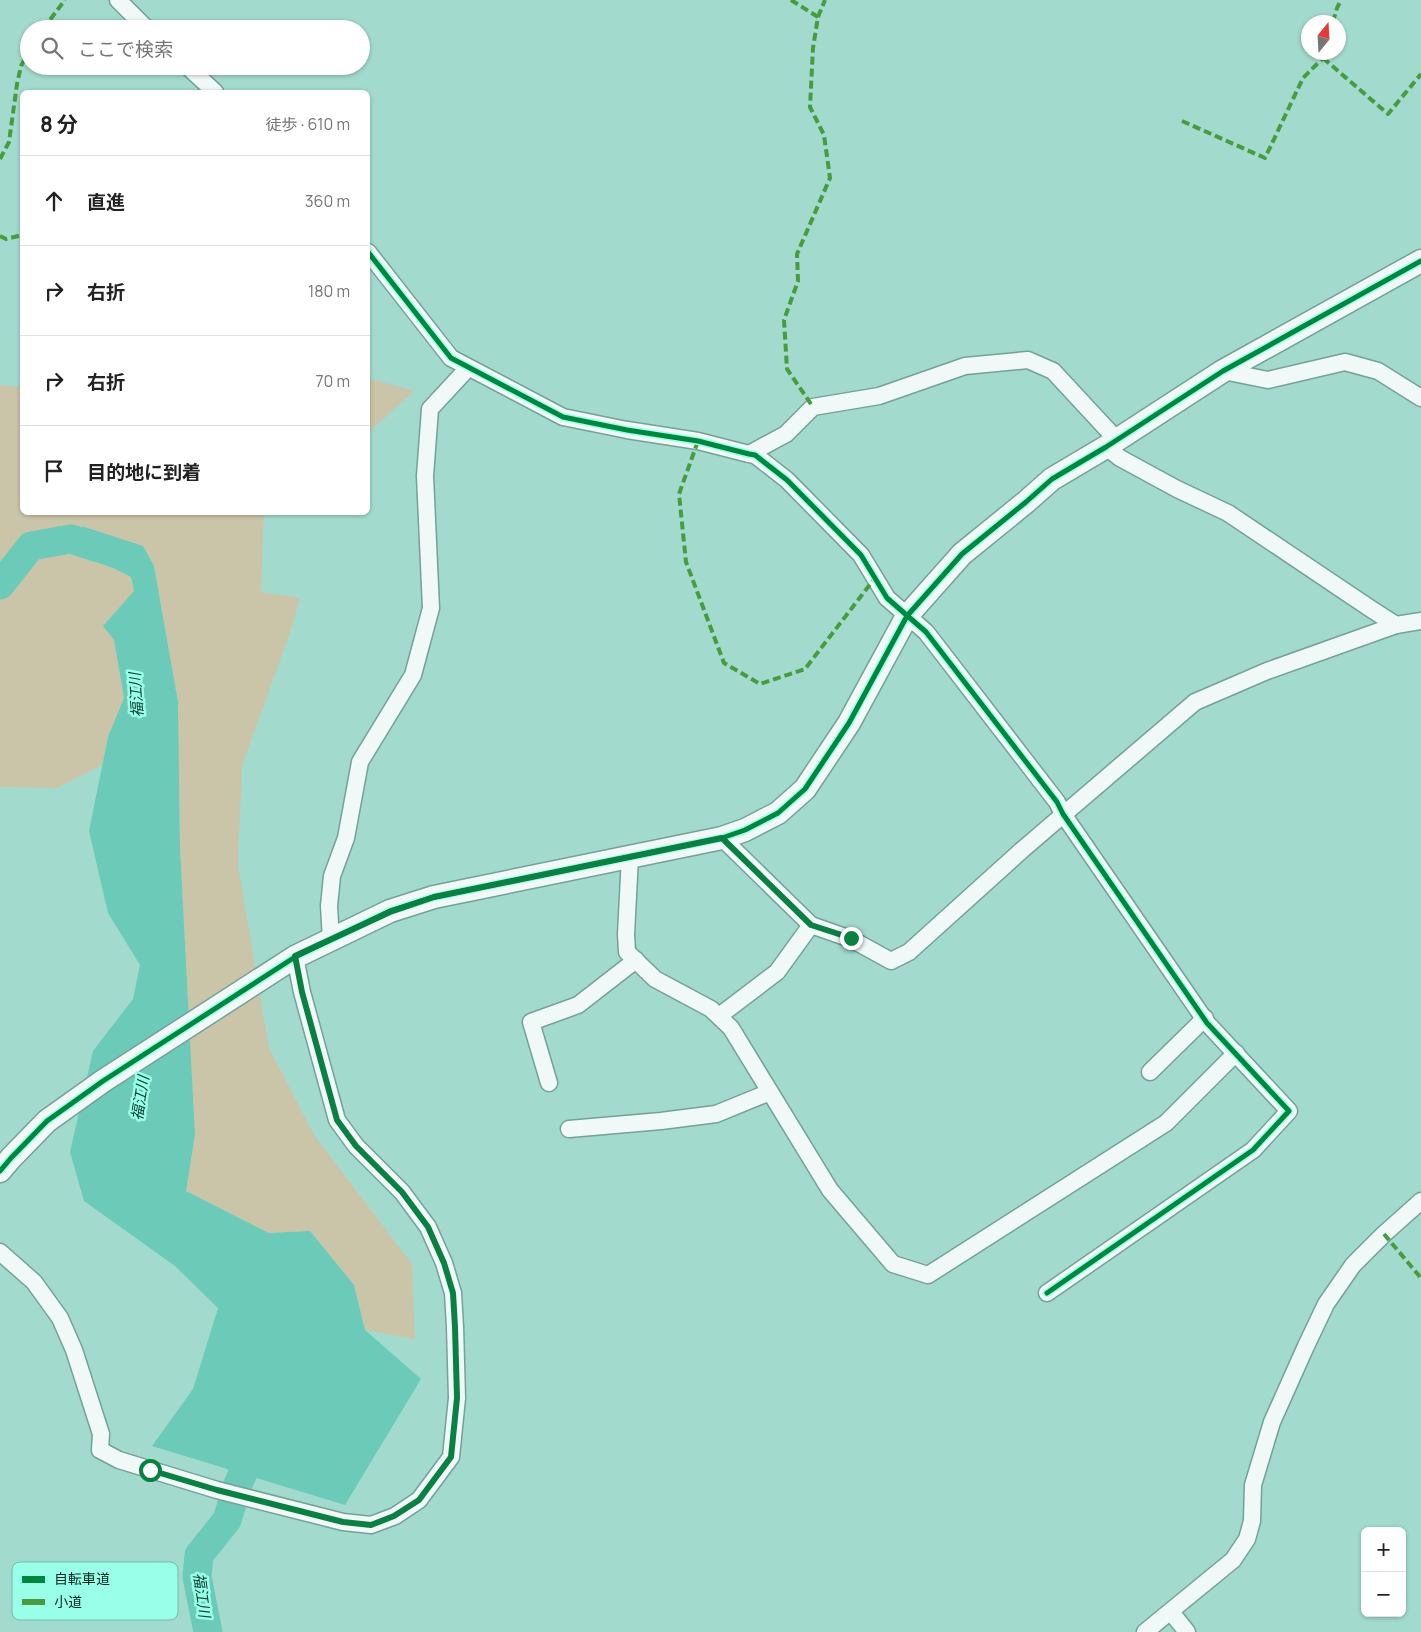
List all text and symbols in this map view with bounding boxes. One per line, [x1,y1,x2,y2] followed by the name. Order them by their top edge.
[1301,15,1346,60] north arrow
[20,20,370,75] search box
[38,34,66,62] icon: search
[78,36,173,62] text: ここで検索
[40,110,78,138] text: 8 分
[266,113,350,135] text: 徒歩 · 610 m
[40,187,68,215] icon: ahead
[87,189,125,215] text: 直進
[305,190,350,212] text: 360 m
[40,277,68,305] icon: right
[87,279,125,305] text: 右折
[308,280,350,302] text: 180 m
[40,367,68,395] icon: right
[87,369,125,395] text: 右折
[315,370,350,392] text: 70 m
[40,457,68,485] icon: arrive
[87,459,201,485] text: 目的地に到着
[124,670,148,718] water label: 福江川
[840,927,863,950] route end
[126,1072,154,1122] water label: 福江川
[139,1459,162,1482] route start
[1361,1527,1406,1617] map controls
[1361,1527,1406,1572] button: +
[12,1562,178,1620] legend
[54,1569,110,1588] text: 自転車道
[188,1571,216,1621] water label: 福江川
[1361,1572,1406,1617] button: −
[54,1592,82,1611] text: 小道

